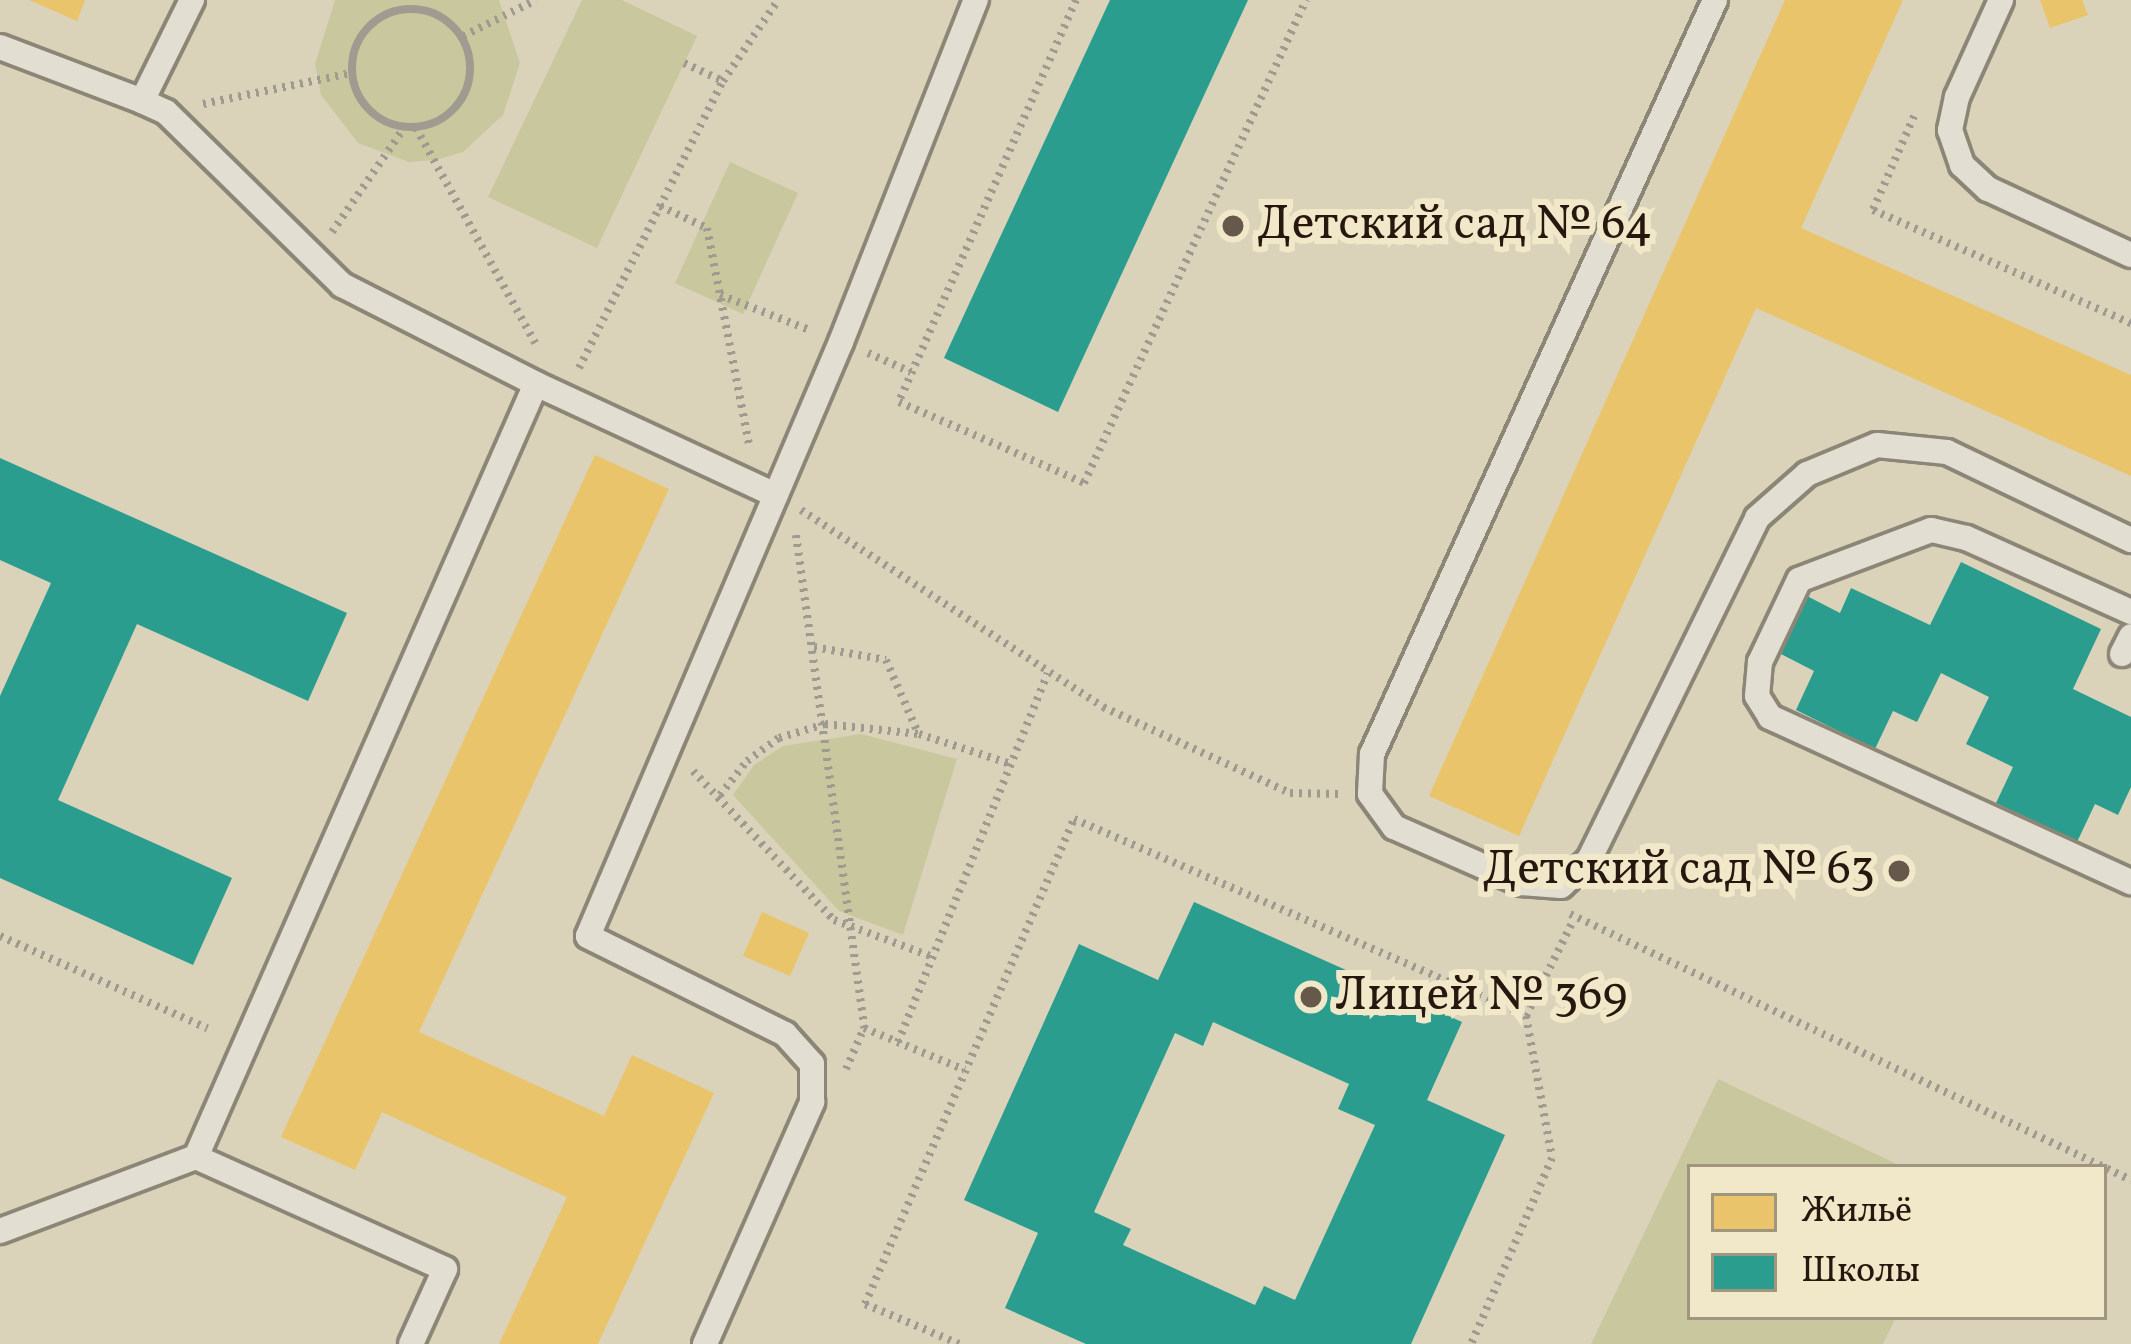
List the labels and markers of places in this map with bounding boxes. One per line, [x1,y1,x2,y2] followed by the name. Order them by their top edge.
[1257,197,1653,255] place label: Детский сад № 64
[1220,213,1246,239] marker: Детский сад № 64
[1483,842,1875,900] place label: Детский сад № 63
[1886,858,1912,884] marker: Детский сад № 63
[1335,968,1627,1026] place label: Лицей № 369
[1298,984,1324,1010] marker: Лицей № 369

